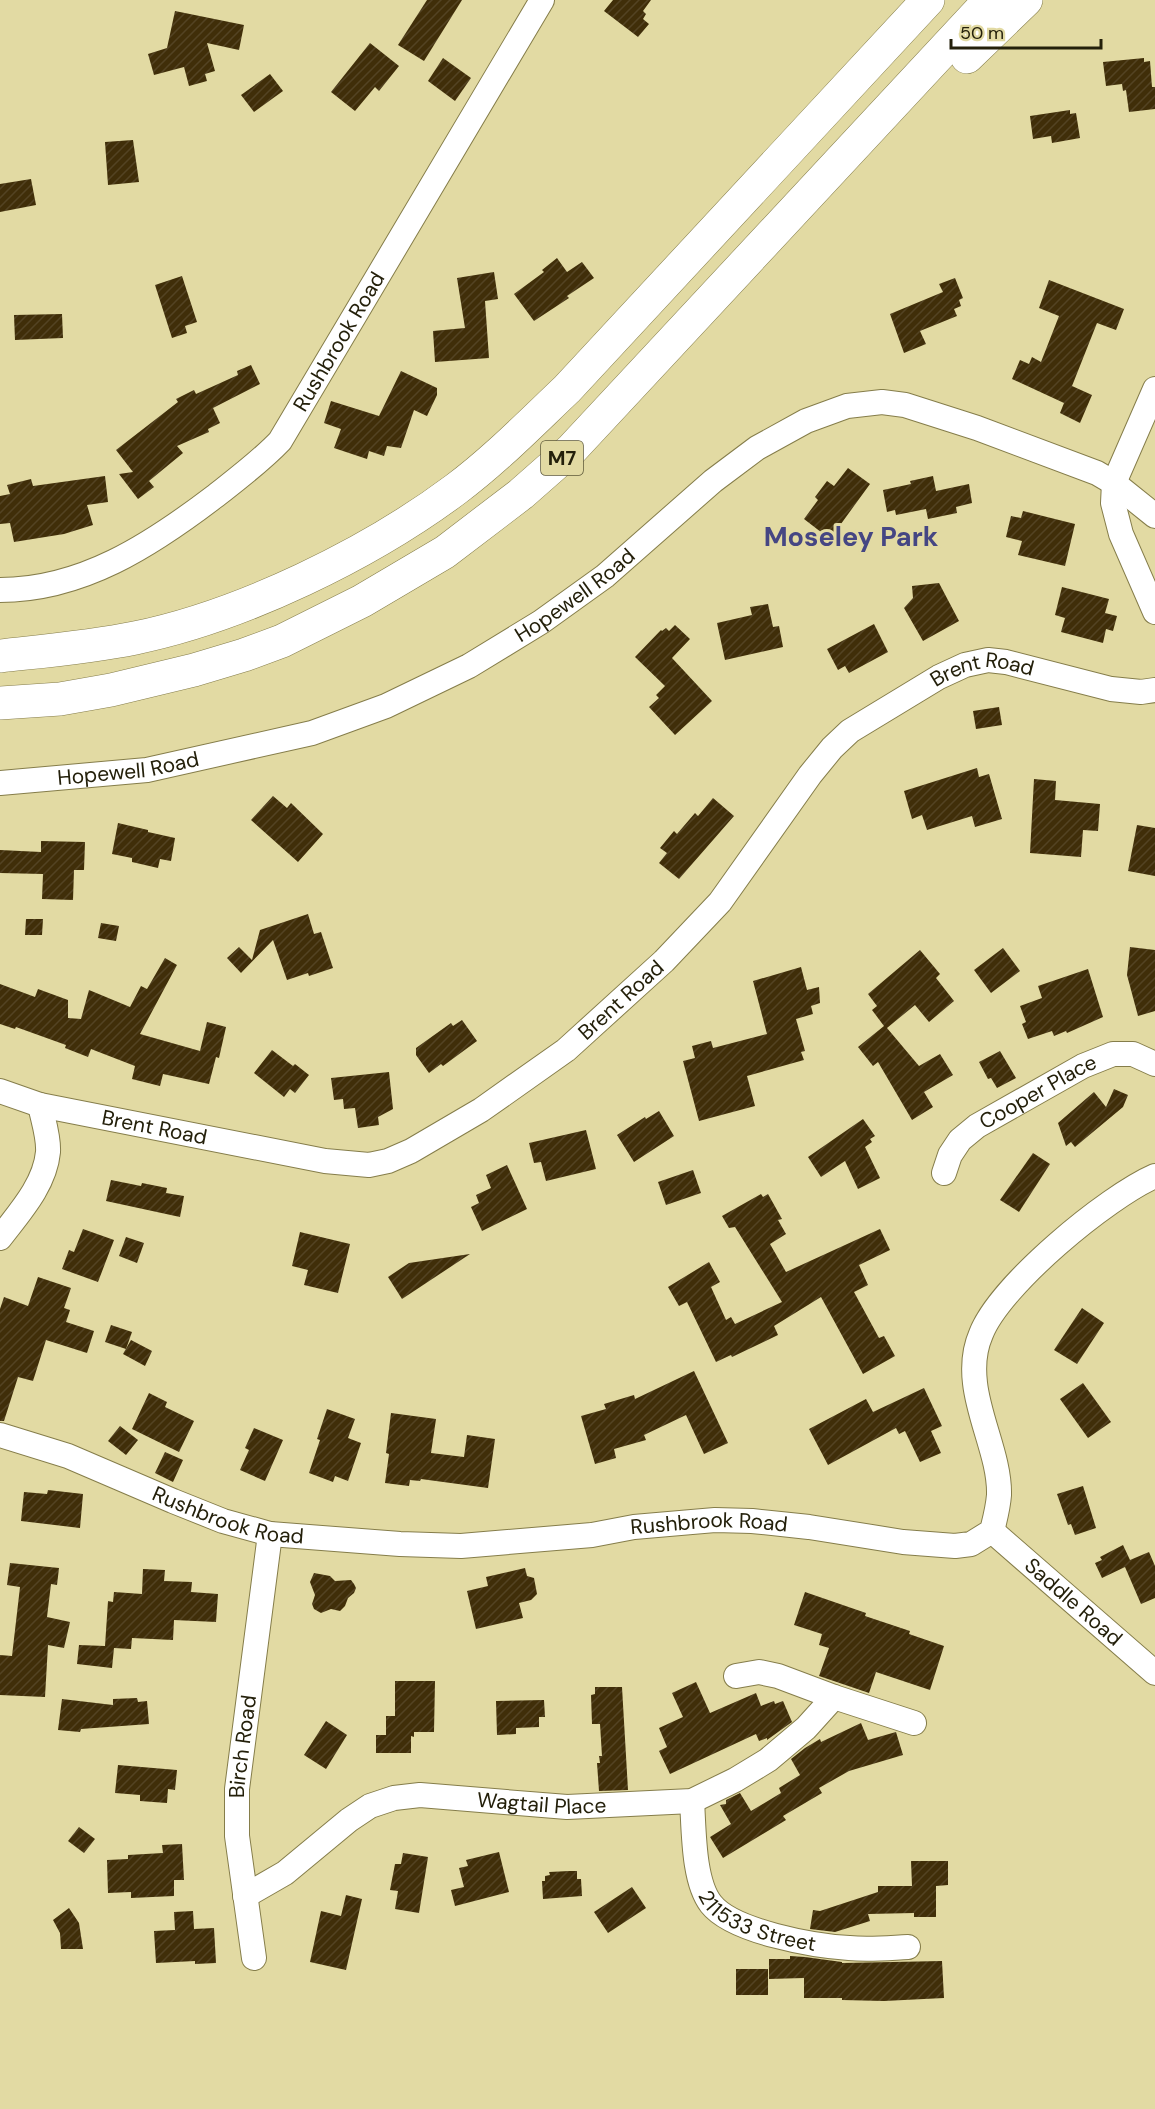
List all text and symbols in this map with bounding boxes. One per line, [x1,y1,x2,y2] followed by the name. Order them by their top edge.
[951,12,1101,50] scale bar
[960,21,1004,45] text: 50 m
[287,267,391,417] street label: Rushbrook Road
[541,441,583,475] road number: M7
[764,519,939,554] district label: Moseley Park
[509,542,641,649] street label: Hopewell Road
[925,646,1037,693] street label: Brent Road
[56,745,202,792] street label: Hopewell Road
[572,954,670,1046] street label: Brent Road
[974,1048,1101,1136] street label: Cooper Place
[99,1103,210,1152] street label: Brent Road
[148,1480,305,1551] street label: Rushbrook Road
[629,1506,789,1541] street label: Rushbrook Road
[1019,1552,1128,1652] street label: Saddle Road
[223,1693,263,1798] street label: Birch Road
[476,1786,607,1821] street label: Wagtail Place
[692,1885,818,1958] street label: 211533 Street

